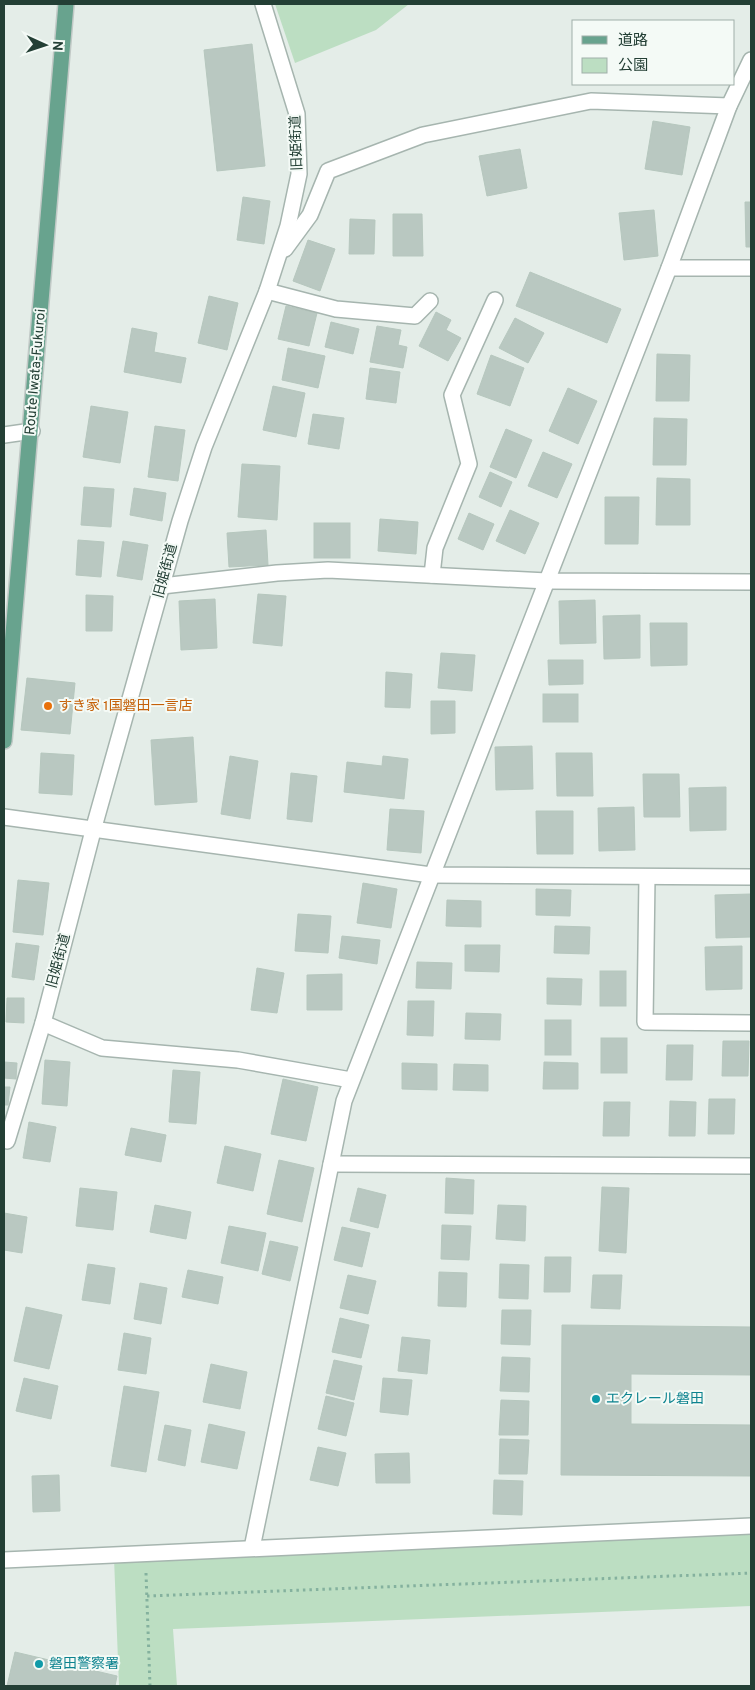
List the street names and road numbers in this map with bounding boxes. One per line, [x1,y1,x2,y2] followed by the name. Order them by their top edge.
[288,115,306,171] street label: 旧姫街道
[22,308,50,436] street label: Route Iwata-Fukuroi
[151,542,181,600] street label: 旧姫街道
[44,932,74,990] street label: 旧姫街道

